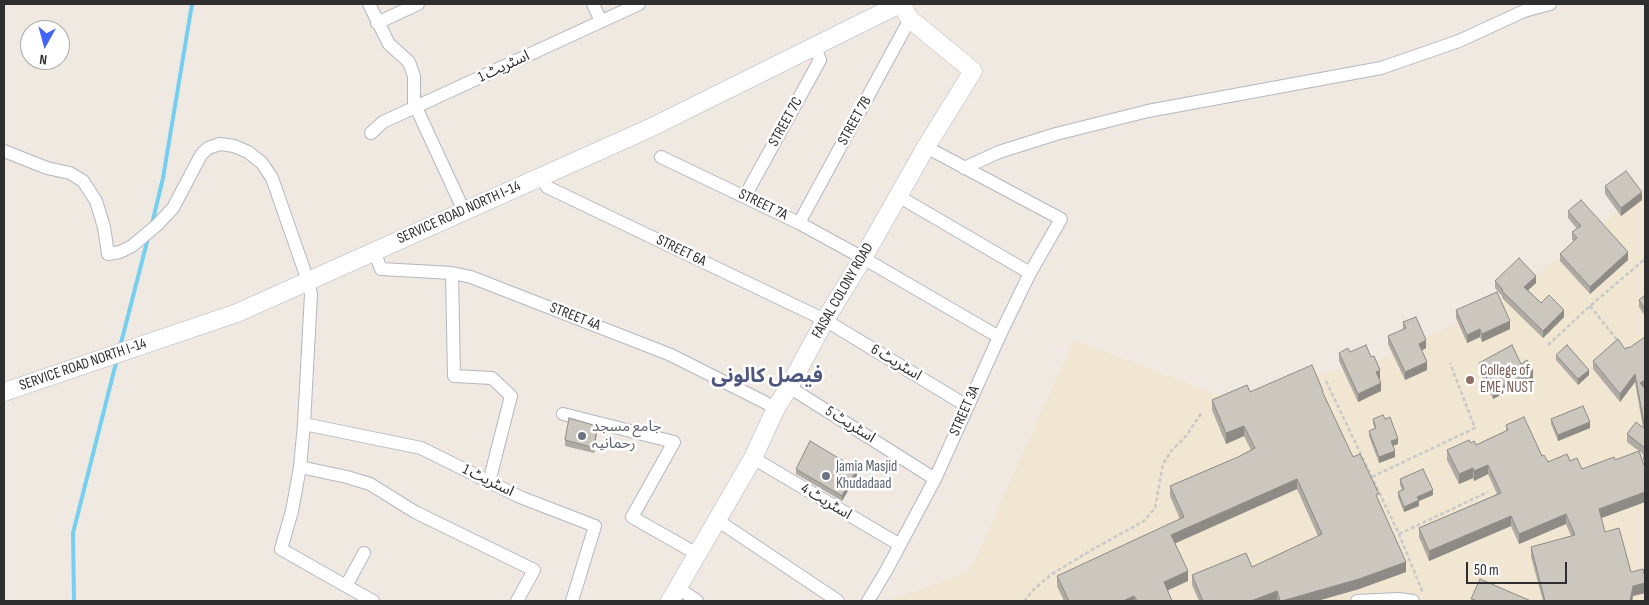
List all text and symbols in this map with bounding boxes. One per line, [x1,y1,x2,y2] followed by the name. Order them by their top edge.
[20,20,70,70] north arrow
[475,47,533,87] street label: اسٹریٹ 1
[38,51,48,68] text: N
[834,93,876,149] street label: STREET 7B
[765,94,807,150] street label: STREET 7C
[394,178,524,248] street label: SERVICE ROAD NORTH I-14
[736,185,790,225] street label: STREET 7A
[653,231,709,271] street label: STREET 6A
[808,240,878,342] street label: FAISAL COLONY ROAD
[547,299,603,335] street label: STREET 4A
[17,335,149,395] street label: SERVICE ROAD NORTH I-14
[867,341,925,385] street label: اسٹریٹ 6
[1480,362,1534,397] place label: College of EME, NUST
[711,365,823,389] district label: فیصل کالونی
[1464,374,1476,386] marker: College of EME, NUST
[946,383,984,439] street label: STREET 3A
[822,403,878,447] street label: اسٹریٹ 5
[592,418,662,453] place label: جامع مسجد رحمانیہ
[576,430,588,442] marker: جامع مسجد رحمانیہ
[836,458,897,493] place label: Jamia Masjid Khudadaad
[459,461,517,501] street label: اسٹریٹ 1
[820,470,832,482] marker: Jamia Masjid Khudadaad
[797,480,855,524] street label: اسٹریٹ 4
[1469,552,1570,584] scale bar
[1474,561,1499,580] text: 50 m

